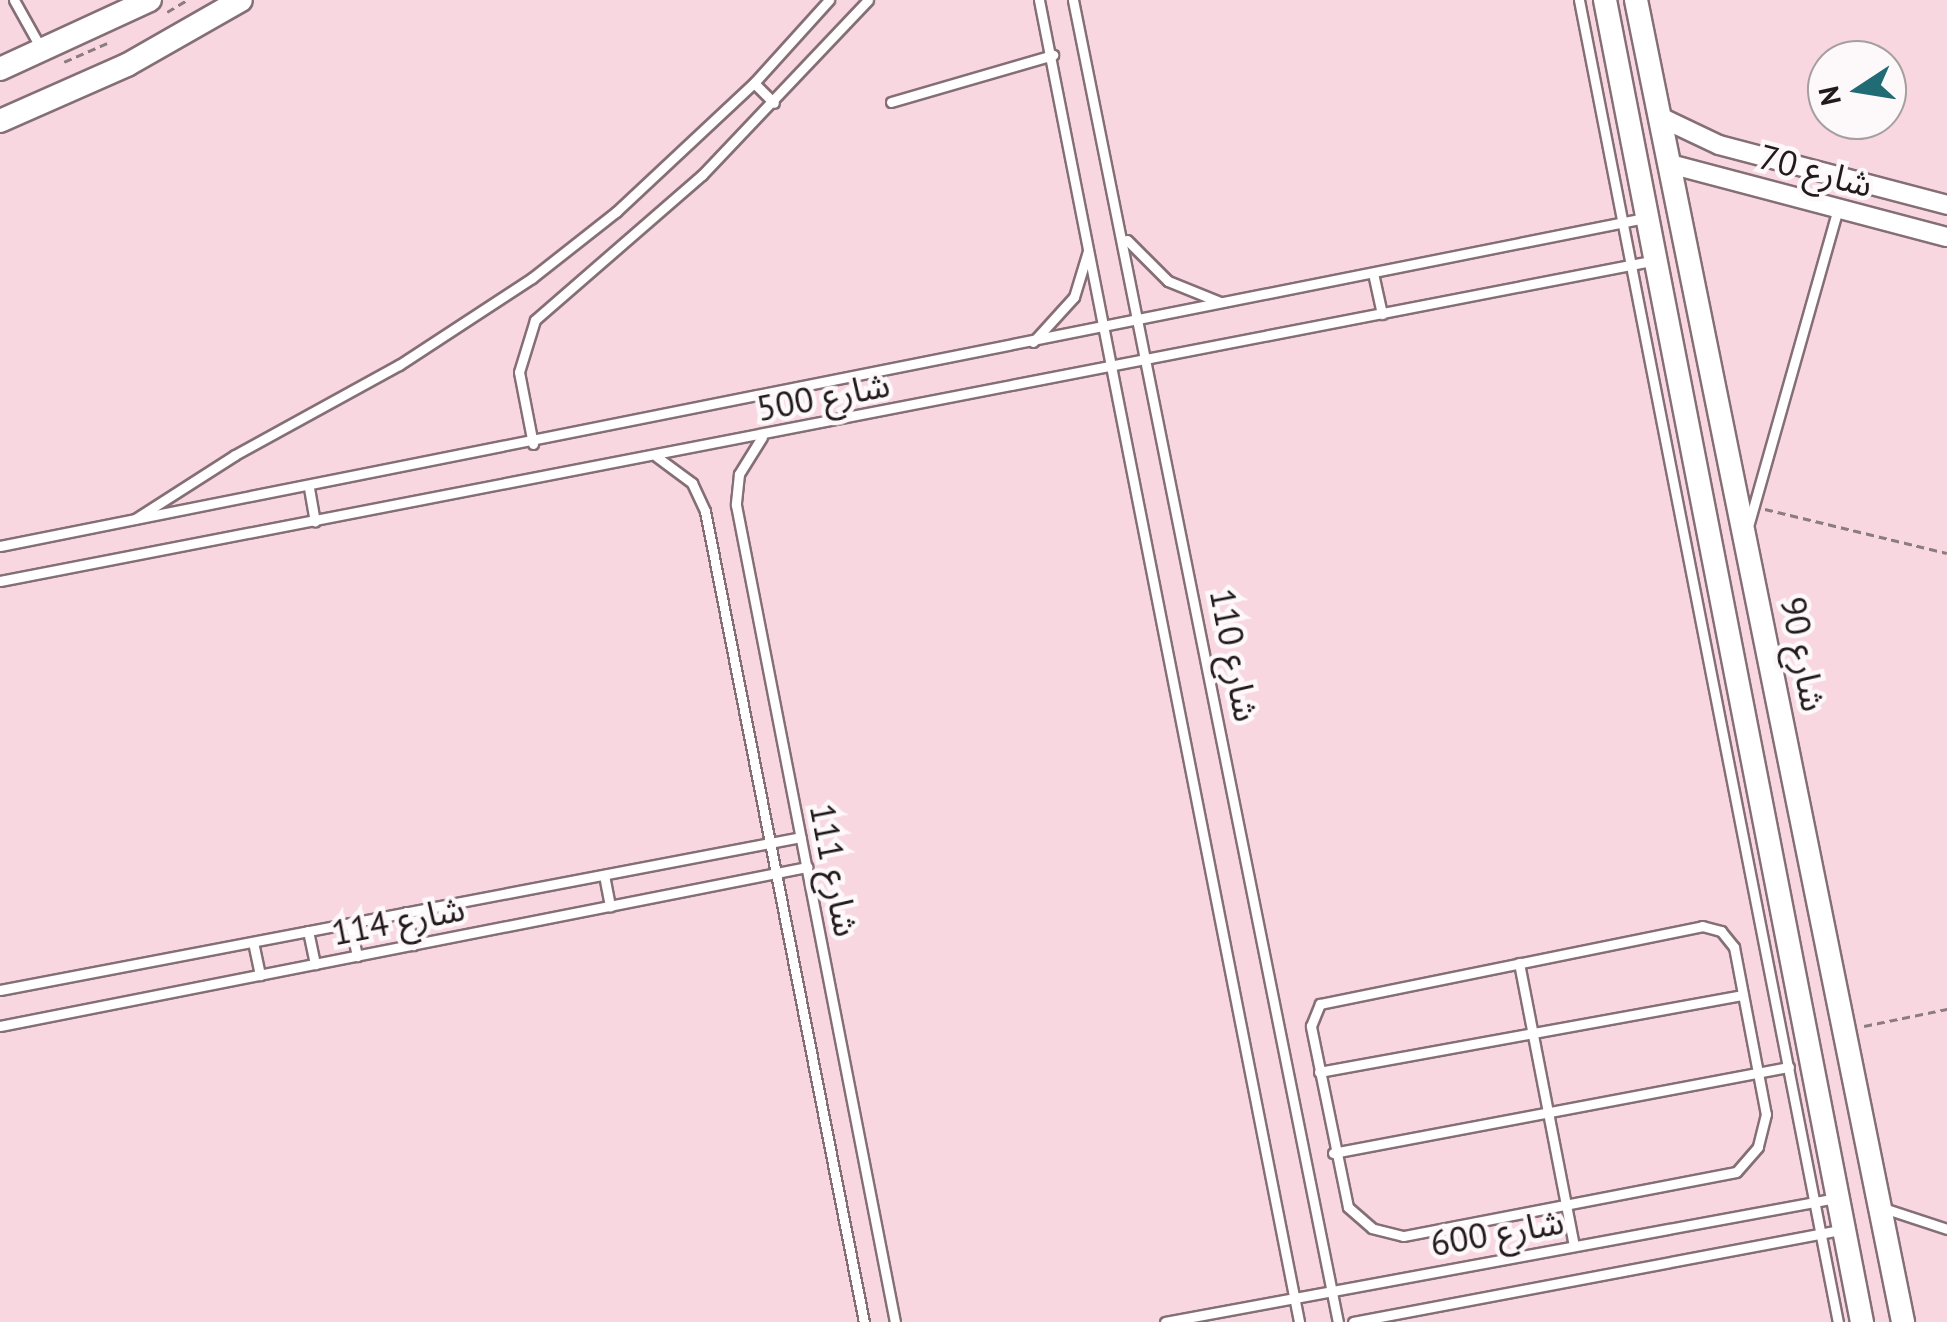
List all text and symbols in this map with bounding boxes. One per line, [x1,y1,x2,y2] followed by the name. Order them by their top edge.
[1807,40,1907,140] north arrow
[1809,83,1849,109] text: N
[1755,135,1877,205] street label: شارع 70
[753,363,893,429] street label: شارع 500
[1202,585,1268,725] street label: شارع 110
[1772,593,1836,715] street label: شارع 90
[802,800,868,940] street label: شارع 111
[328,887,468,953] street label: شارع 114
[1427,1200,1567,1264] street label: شارع 600

